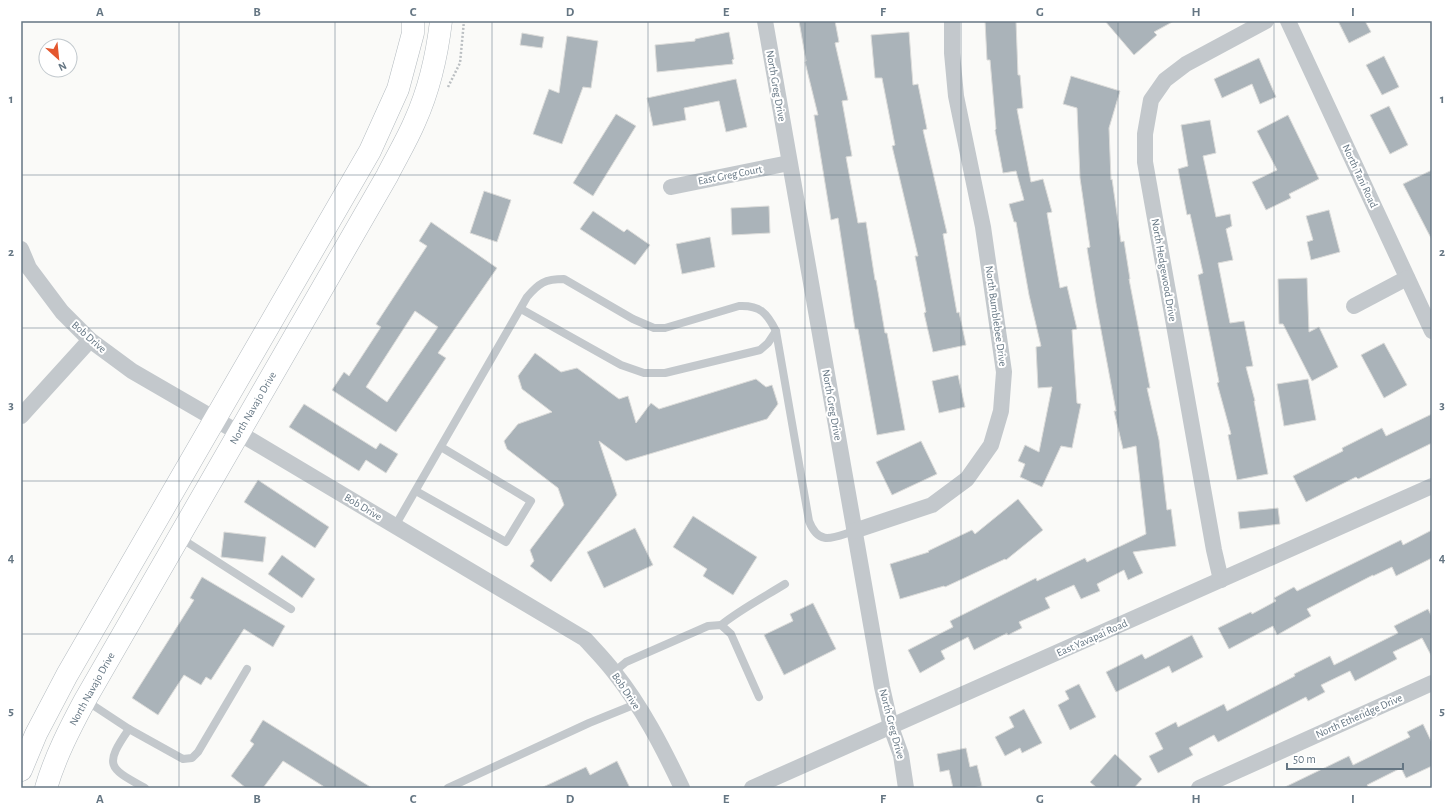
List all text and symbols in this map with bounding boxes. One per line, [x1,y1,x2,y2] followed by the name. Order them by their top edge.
[96,6,104,19] text: A
[253,6,261,19] text: B
[410,6,417,19] text: C
[566,6,575,19] text: D
[723,6,730,19] text: E
[880,6,887,19] text: F
[1036,6,1044,19] text: G
[1191,6,1201,19] text: H
[1351,6,1355,19] text: I
[38,38,78,78] north arrow
[764,50,788,122] street label: North Greg Drive
[56,60,68,73] text: N
[9,93,13,106] text: 1
[1440,93,1444,106] text: 1
[1340,142,1380,210] street label: North Tani Road
[697,163,763,187] street label: East Greg Court
[1150,218,1178,322] street label: North Hedgewood Drive
[8,246,14,259] text: 2
[1439,246,1445,259] text: 2
[984,265,1008,367] street label: North Bumblebee Drive
[70,319,108,355] street label: Bob Drive
[820,369,844,441] street label: North Greg Drive
[228,370,278,446] street label: North Navajo Drive
[8,399,14,412] text: 3
[1439,399,1445,412] text: 3
[342,492,384,522] street label: Bob Drive
[8,552,15,565] text: 4
[1439,552,1446,565] text: 4
[1055,617,1129,659] street label: East Yavapai Road
[67,650,117,728] street label: North Navajo Drive
[610,671,642,711] street label: Bob Drive
[877,688,907,760] street label: North Greg Drive
[1314,692,1404,740] street label: North Etheridge Drive
[8,705,14,718] text: 5
[1439,705,1445,718] text: 5
[1287,745,1403,771] scale bar
[1293,753,1316,765] text: 50 m
[96,793,104,806] text: A
[253,793,261,806] text: B
[410,793,417,806] text: C
[566,793,575,806] text: D
[723,793,730,806] text: E
[880,793,887,806] text: F
[1036,793,1044,806] text: G
[1191,793,1201,806] text: H
[1351,793,1355,806] text: I

